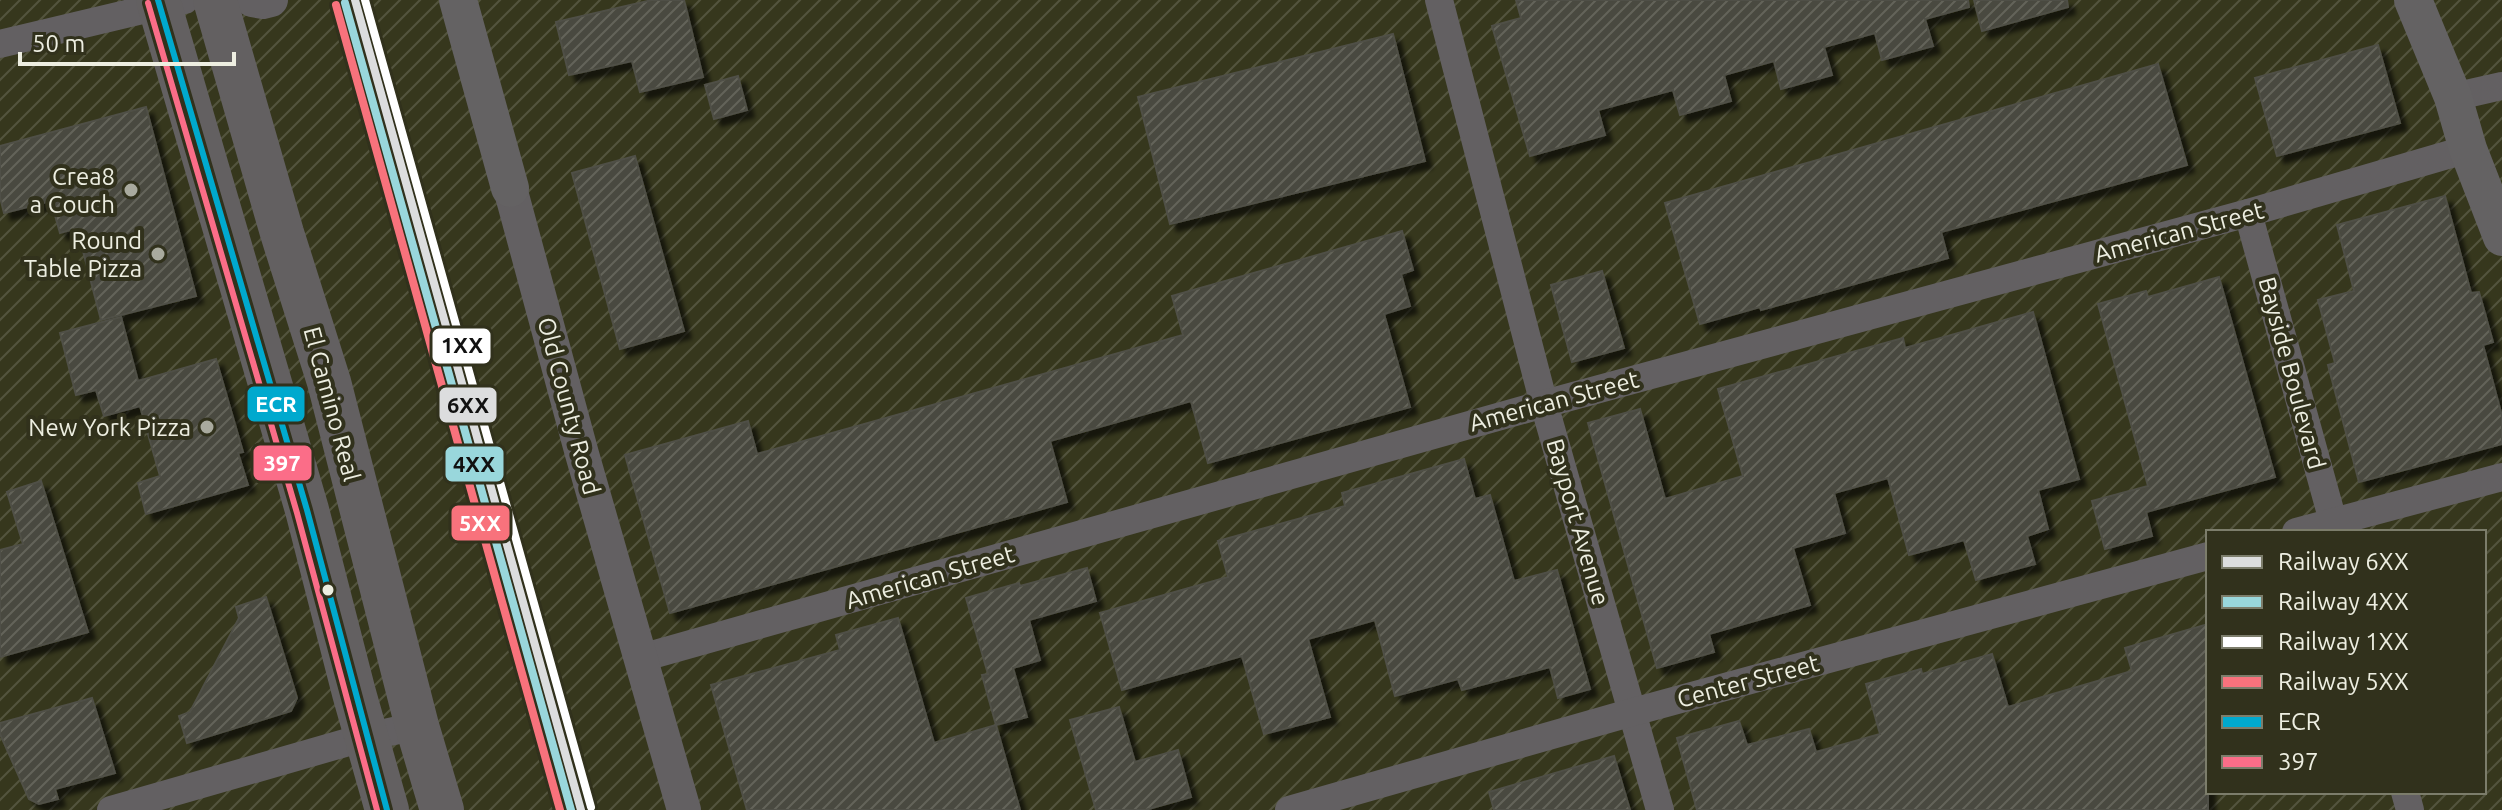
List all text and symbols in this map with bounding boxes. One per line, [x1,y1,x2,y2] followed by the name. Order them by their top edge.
[20,16,234,66] scale bar
[32,30,85,57] text: 50 m
[30,163,115,218] place label: Crea8 a Couch
[122,181,140,199] marker: Crea8 a Couch
[2091,196,2267,268] street label: American Street
[24,227,142,282] place label: Round Table Pizza
[149,245,167,263] marker: Round Table Pizza
[2253,274,2331,472] street label: Bayside Boulevard
[532,314,606,498] street label: Old County Road
[298,324,366,484] street label: El Camino Real
[431,327,492,365] line badge: 1XX
[441,332,484,357] text: 1XX
[1466,365,1642,437] street label: American Street
[246,385,306,423] line badge: ECR
[438,386,498,424] line badge: 6XX
[255,391,297,416] text: ECR
[447,392,490,417] text: 6XX
[28,414,191,441] place label: New York Pizza
[198,418,216,436] marker: New York Pizza
[1541,436,1615,608] street label: Bayport Avenue
[252,444,313,482] line badge: 397
[444,445,505,483] line badge: 4XX
[263,450,301,475] text: 397
[453,451,496,476] text: 4XX
[450,504,511,542] line badge: 5XX
[459,510,502,535] text: 5XX
[2206,530,2486,794] legend
[843,540,1018,614] street label: American Street
[2278,548,2409,575] text: Railway 6XX
[320,582,336,598] unlabelled marker
[2278,588,2409,615] text: Railway 4XX
[2278,628,2409,655] text: Railway 1XX
[1674,649,1822,713] street label: Center Street
[2278,668,2409,695] text: Railway 5XX
[2278,708,2321,735] text: ECR
[2278,748,2319,775] text: 397

